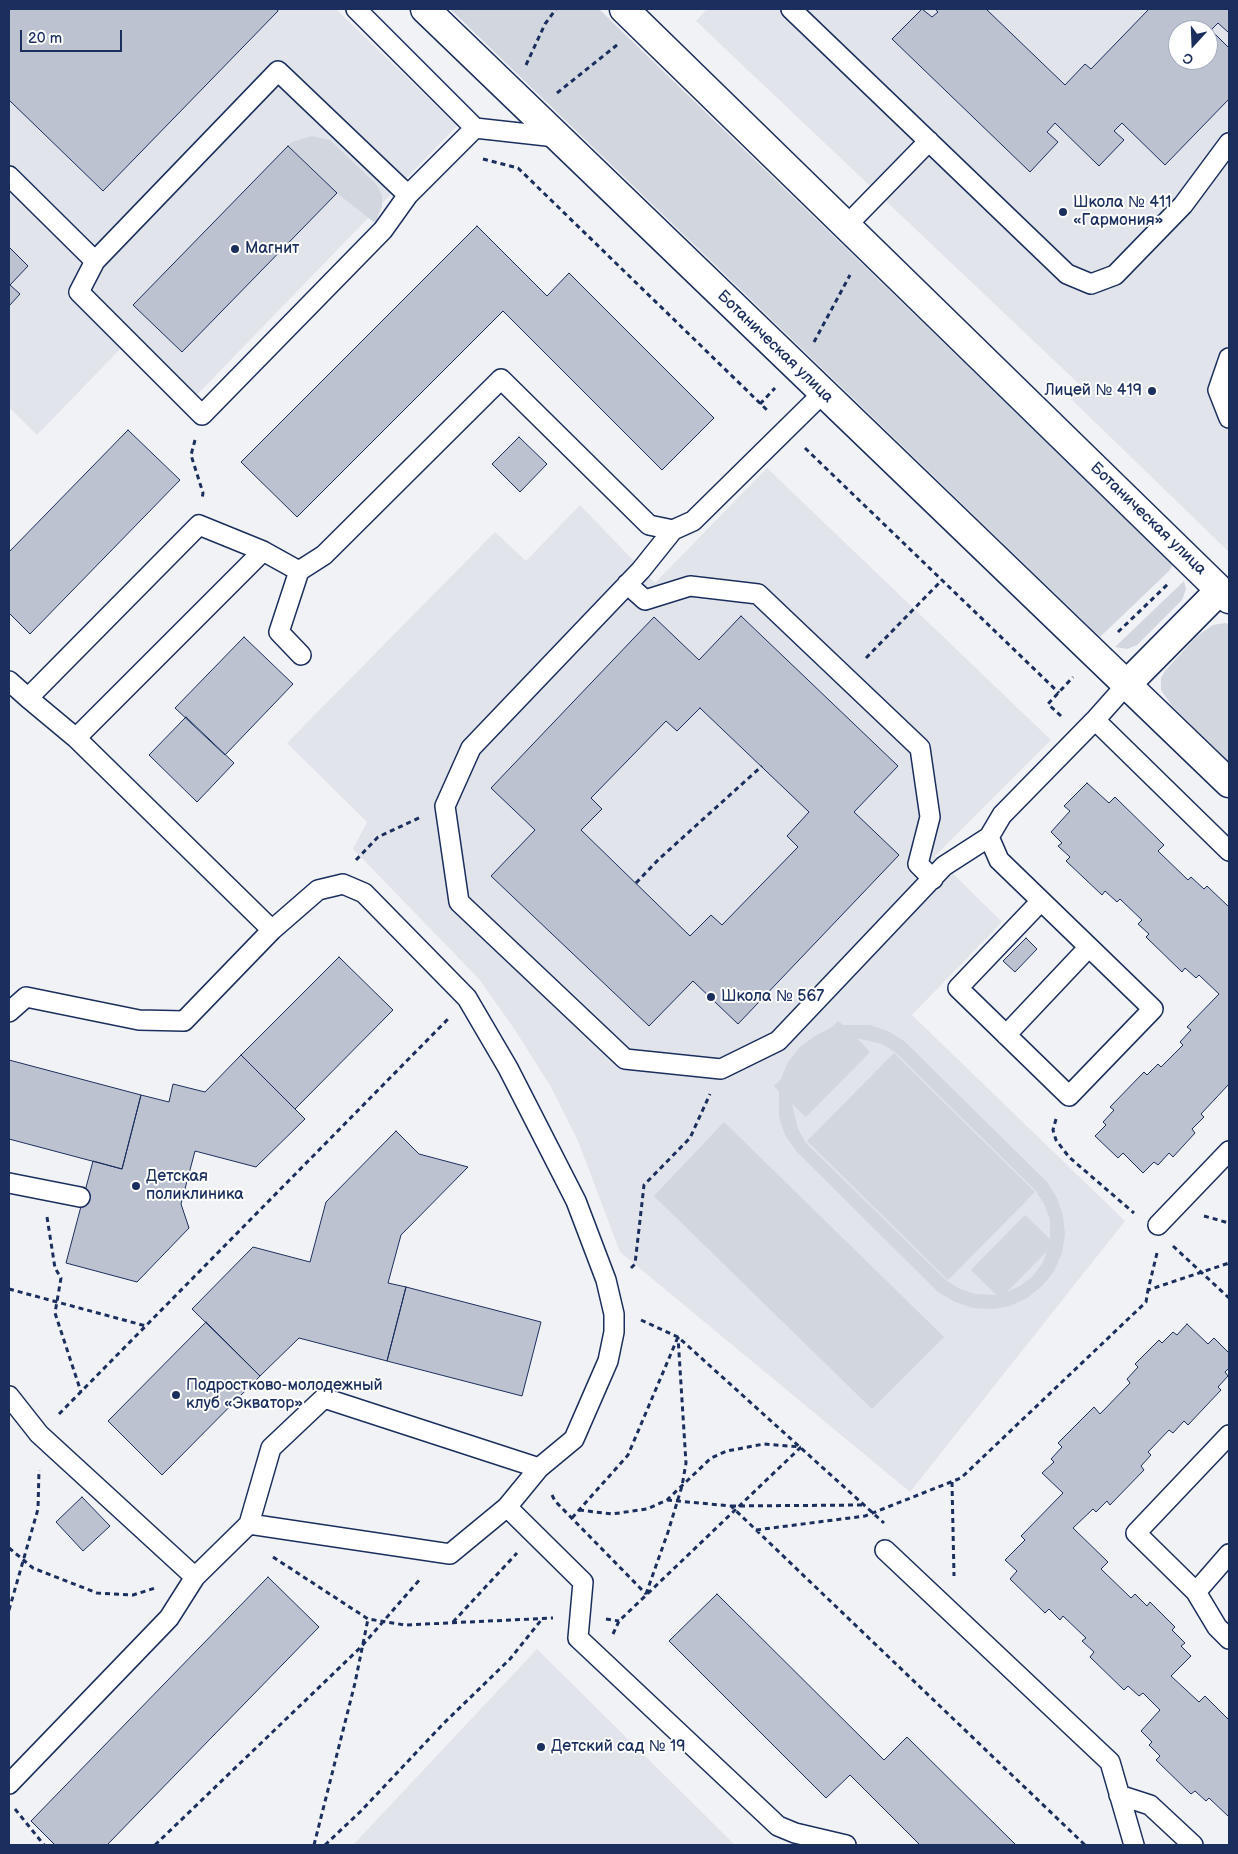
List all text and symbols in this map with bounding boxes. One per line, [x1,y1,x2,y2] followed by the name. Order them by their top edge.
[22,20,125,52] scale bar
[1168,20,1218,70] north arrow
[28,29,62,48] text: 20 m
[1181,49,1196,68] text: С
[1073,193,1171,231] place label: Школа № 411 «Гармония»
[1057,206,1069,218] marker: Школа № 411 «Гармония»
[245,239,300,259] place label: Магнит
[229,243,241,255] marker: Магнит
[713,287,837,407] street label: Ботаническая улица
[1044,381,1142,401] place label: Лицей № 419
[1146,385,1158,397] marker: Лицей № 419
[1086,459,1210,579] street label: Ботаническая улица
[721,987,824,1007] place label: Школа № 567
[705,991,717,1003] marker: Школа № 567
[146,1167,244,1205] place label: Детская поликлиника
[130,1180,142,1192] marker: Детская поликлиника
[186,1376,383,1414] place label: Подростково-молодежный клуб «Экватор»
[170,1389,182,1401] marker: Подростково-молодежный клуб «Экватор»
[551,1737,685,1757] place label: Детский сад № 19
[535,1741,547,1753] marker: Детский сад № 19

